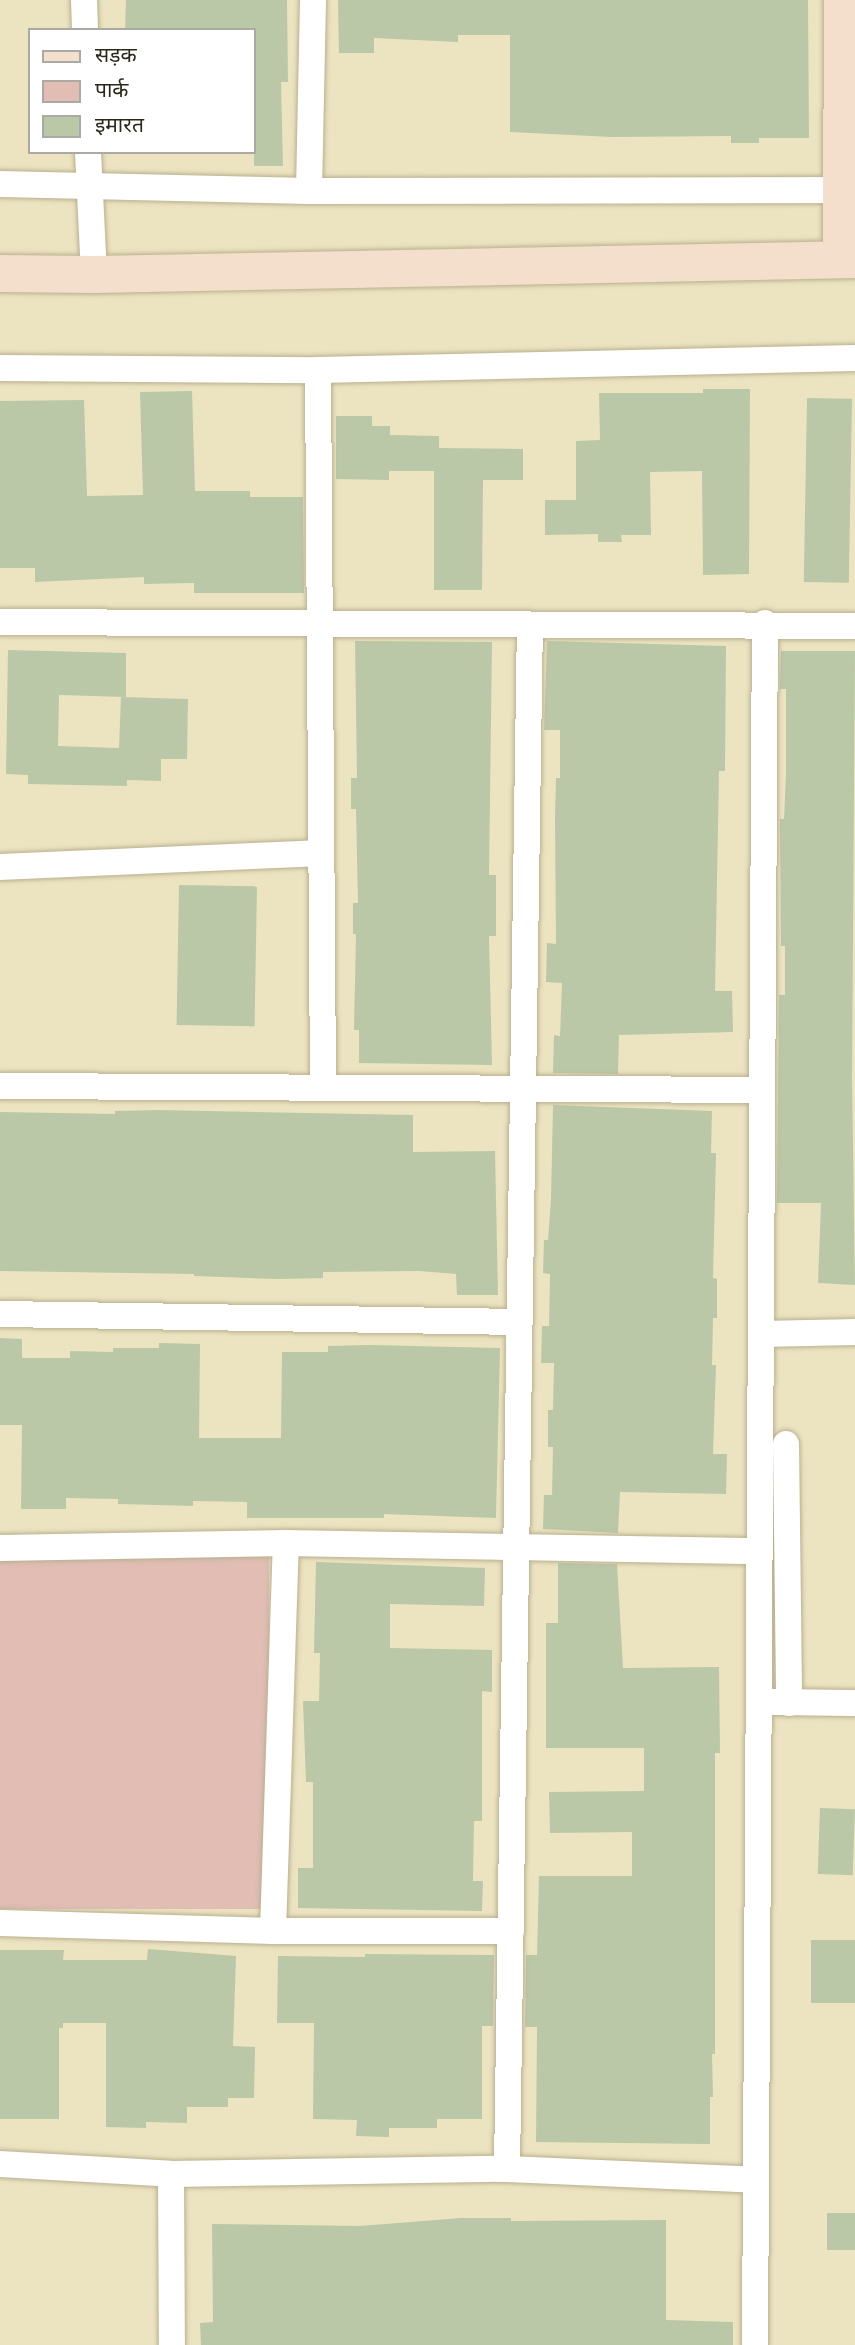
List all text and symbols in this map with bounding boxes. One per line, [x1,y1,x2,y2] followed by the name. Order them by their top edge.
[28,28,256,154] legend
[95,42,137,67] text: सड़क
[95,77,129,102] text: पार्क
[95,112,144,137] text: इमारत

